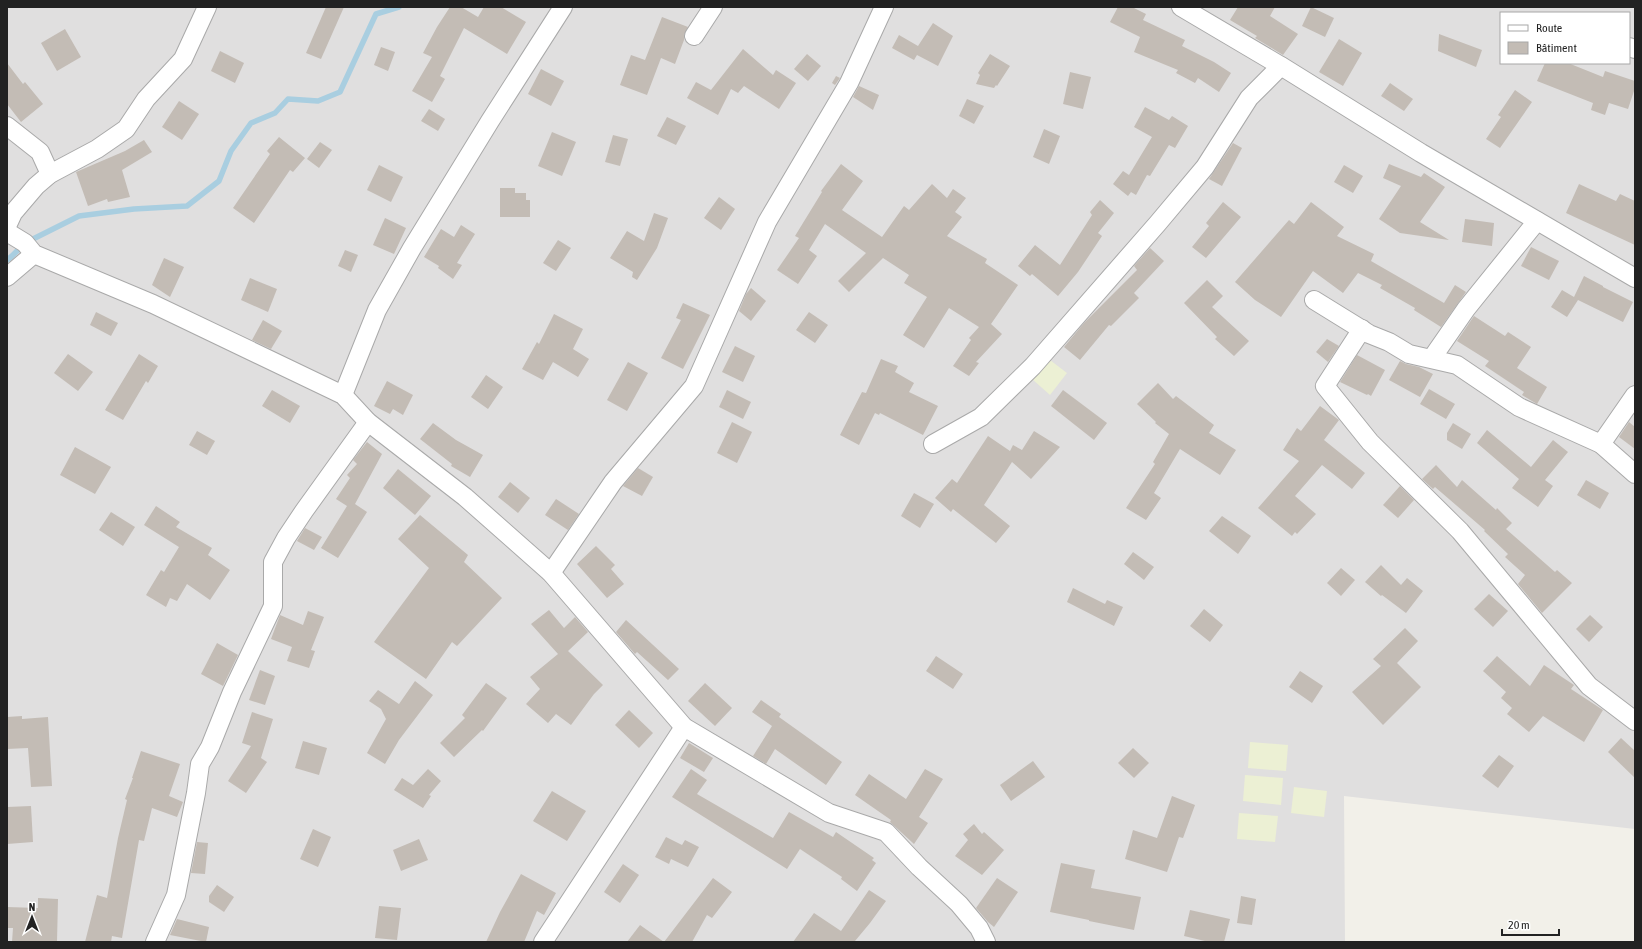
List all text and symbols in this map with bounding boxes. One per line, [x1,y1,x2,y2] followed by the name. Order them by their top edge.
[1500,12,1630,64] legend
[1536,21,1562,35] text: Route
[1536,41,1577,55] text: Bâtiment
[12,897,52,937] north arrow
[29,901,35,913] text: N
[1502,911,1559,937] scale bar
[1508,918,1530,932] text: 20 m

